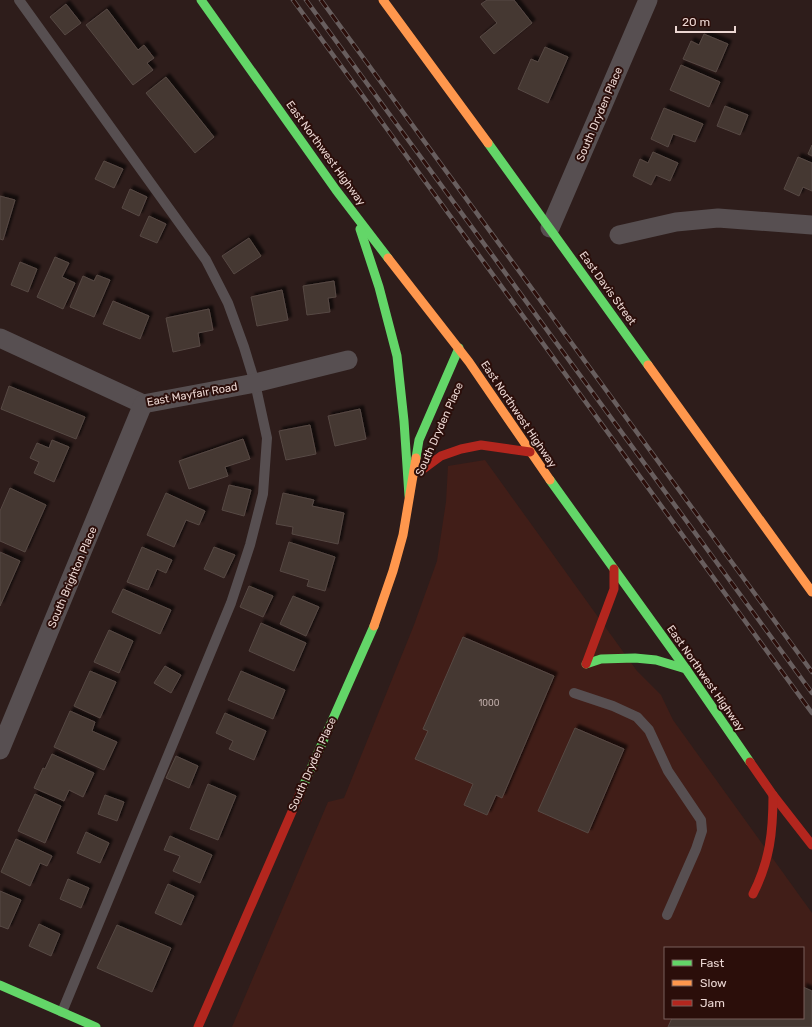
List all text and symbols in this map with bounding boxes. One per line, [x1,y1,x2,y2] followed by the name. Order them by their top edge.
[676,8,735,34] scale bar
[682,15,710,29] text: 20 m
[574,65,625,163] street label: South Dryden Place
[283,98,368,208] street label: East Northwest Highway
[577,249,639,328] street label: East Davis Street
[478,358,559,470] street label: East Northwest Highway
[146,380,238,409] street label: East Mayfair Road
[413,380,466,478] street label: South Dryden Place
[45,525,100,630] street label: South Brighton Place
[664,623,747,734] street label: East Northwest Highway
[479,698,500,708] house number: 1000
[286,715,339,813] street label: South Dryden Place
[664,947,804,1019] legend
[700,956,724,970] text: Fast
[700,976,727,990] text: Slow
[700,996,725,1010] text: Jam

